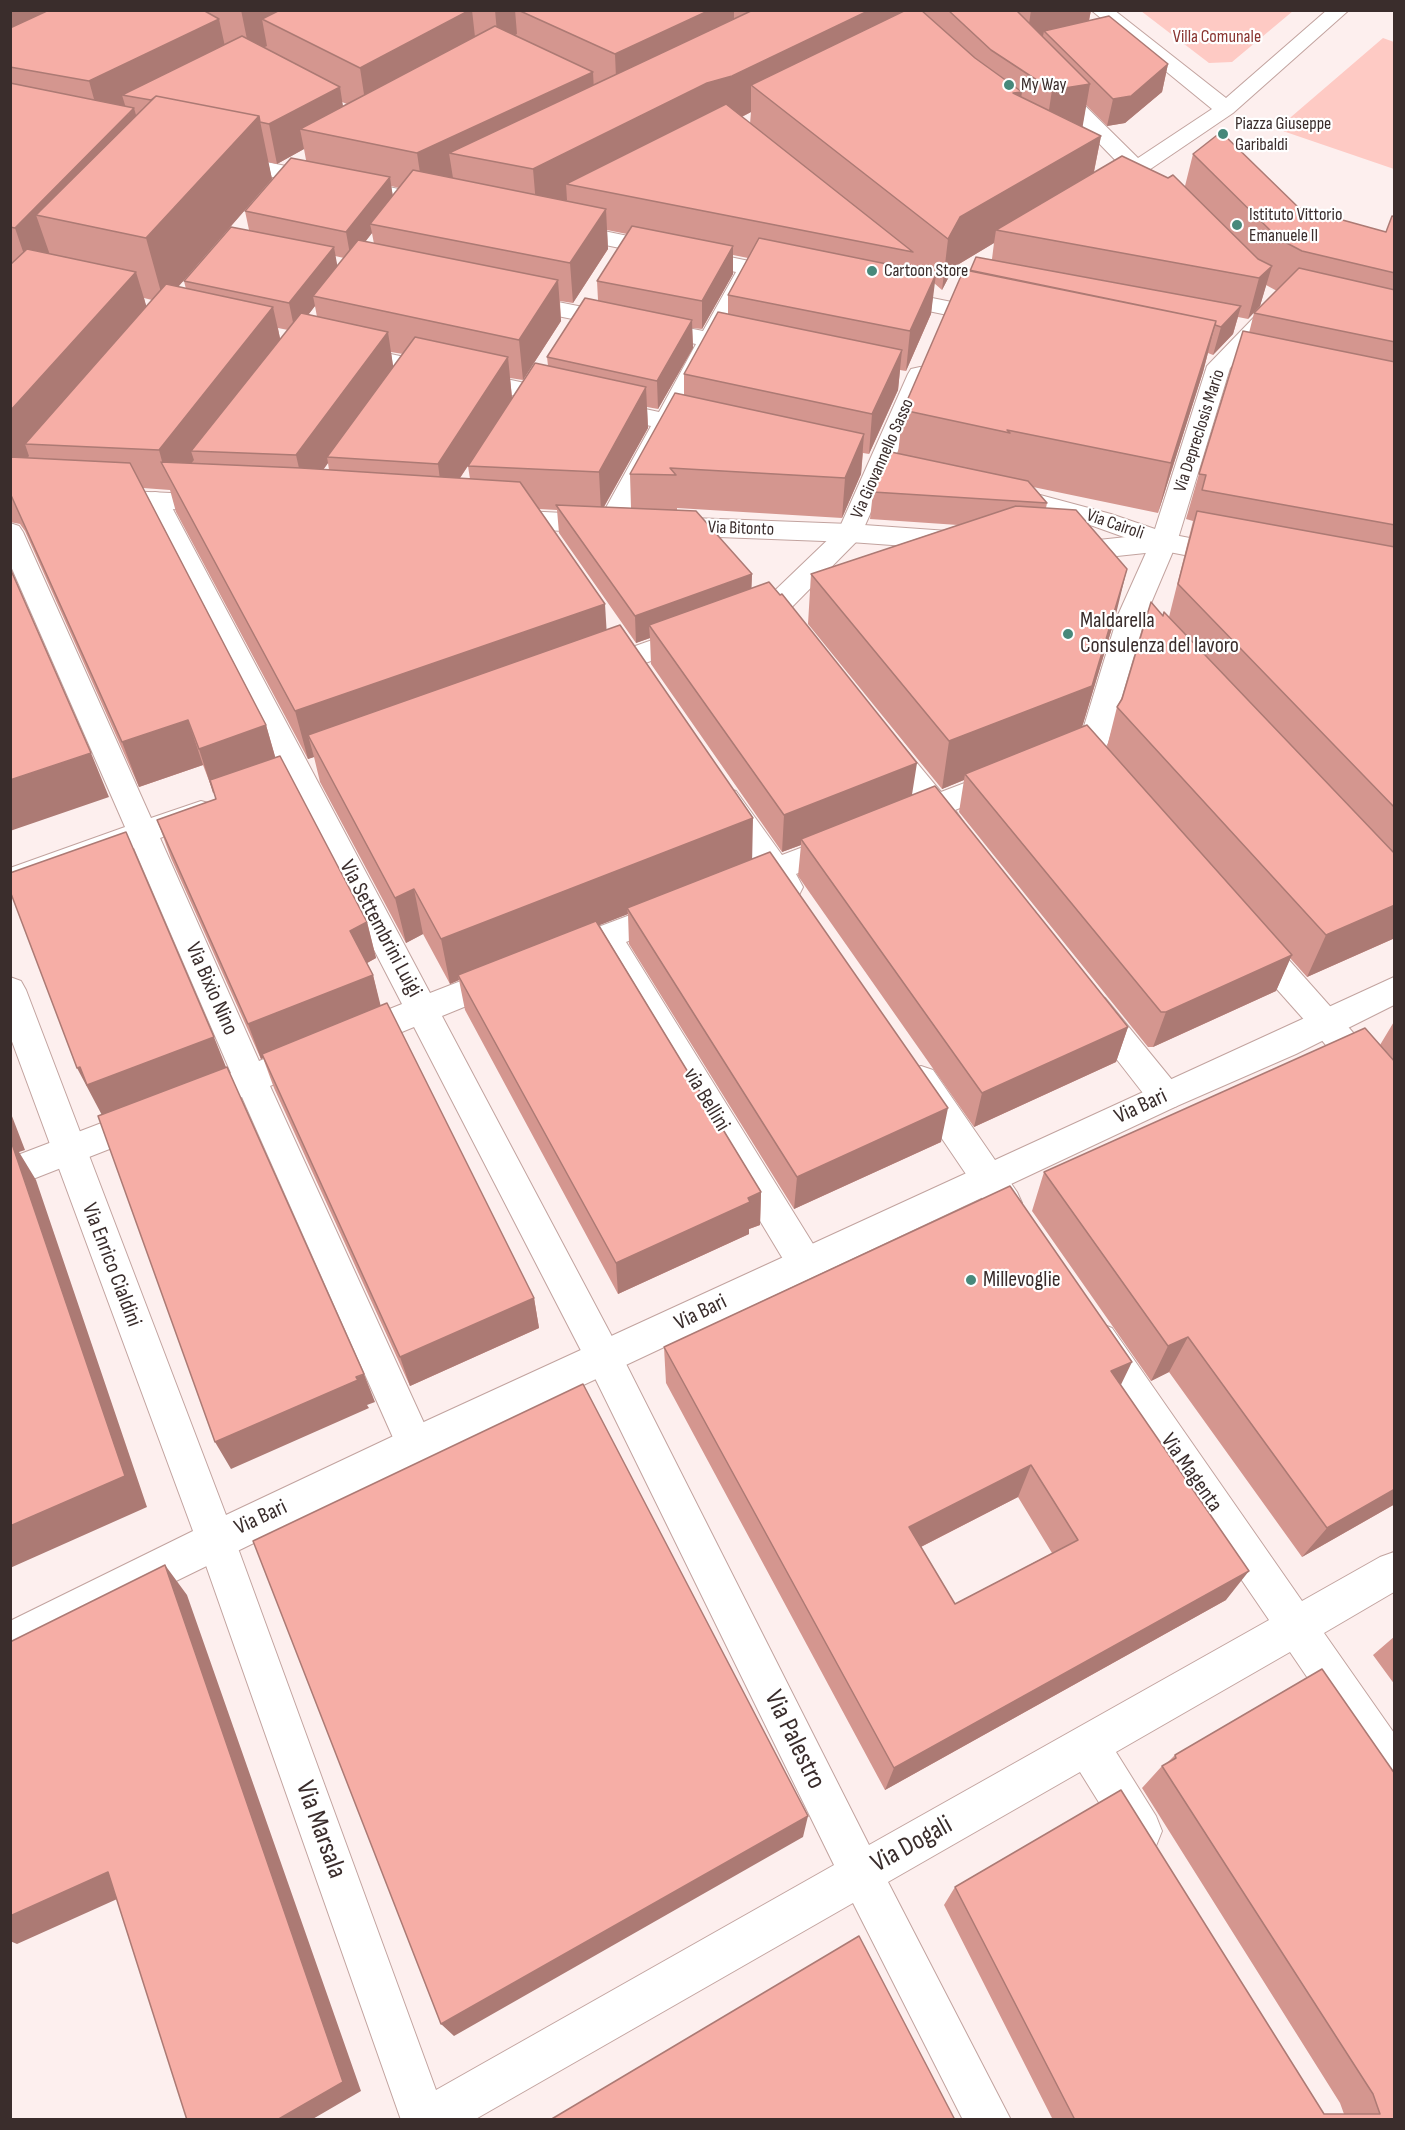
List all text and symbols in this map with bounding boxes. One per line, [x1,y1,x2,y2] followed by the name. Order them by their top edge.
[1173,26,1261,48] park label: Villa Comunale
[1021,74,1066,96] place label: My Way
[1002,78,1016,92] marker: My Way
[1235,113,1331,156] place label: Piazza Giuseppe Garibaldi
[1216,127,1230,141] marker: Piazza Giuseppe Garibaldi
[1249,204,1342,246] place label: Istituto Vittorio Emanuele II
[1230,218,1244,232] marker: Istituto Vittorio Emanuele II
[884,260,968,282] place label: Cartoon Store
[865,264,879,278] marker: Cartoon Store
[1170,367,1230,495] street label: Via Depreclosis Mario
[847,396,919,522] street label: Via Giovannello Sasso
[1083,505,1147,545] street label: Via Cairoli
[708,517,774,541] street label: Via Bitonto
[1080,608,1239,660] place label: Maldarella Consulenza del lavoro
[1061,627,1075,641] marker: Maldarella Consulenza del lavoro
[333,856,427,1002] street label: Via Settembrini Luigi
[179,939,243,1039] street label: Via Bixio Nino
[677,1063,735,1137] street label: via Bellini
[1111,1083,1171,1131] street label: Via Bari
[75,1199,147,1331] street label: Via Enrico Cialdini
[983,1267,1061,1293] place label: Millevoglie
[964,1273,978,1287] marker: Millevoglie
[671,1289,731,1337] street label: Via Bari
[1154,1429,1228,1517] street label: Via Magenta
[231,1494,291,1542] street label: Via Bari
[756,1685,832,1795] street label: Via Palestro
[287,1777,353,1883] street label: Via Marsala
[866,1810,958,1880] street label: Via Dogali

